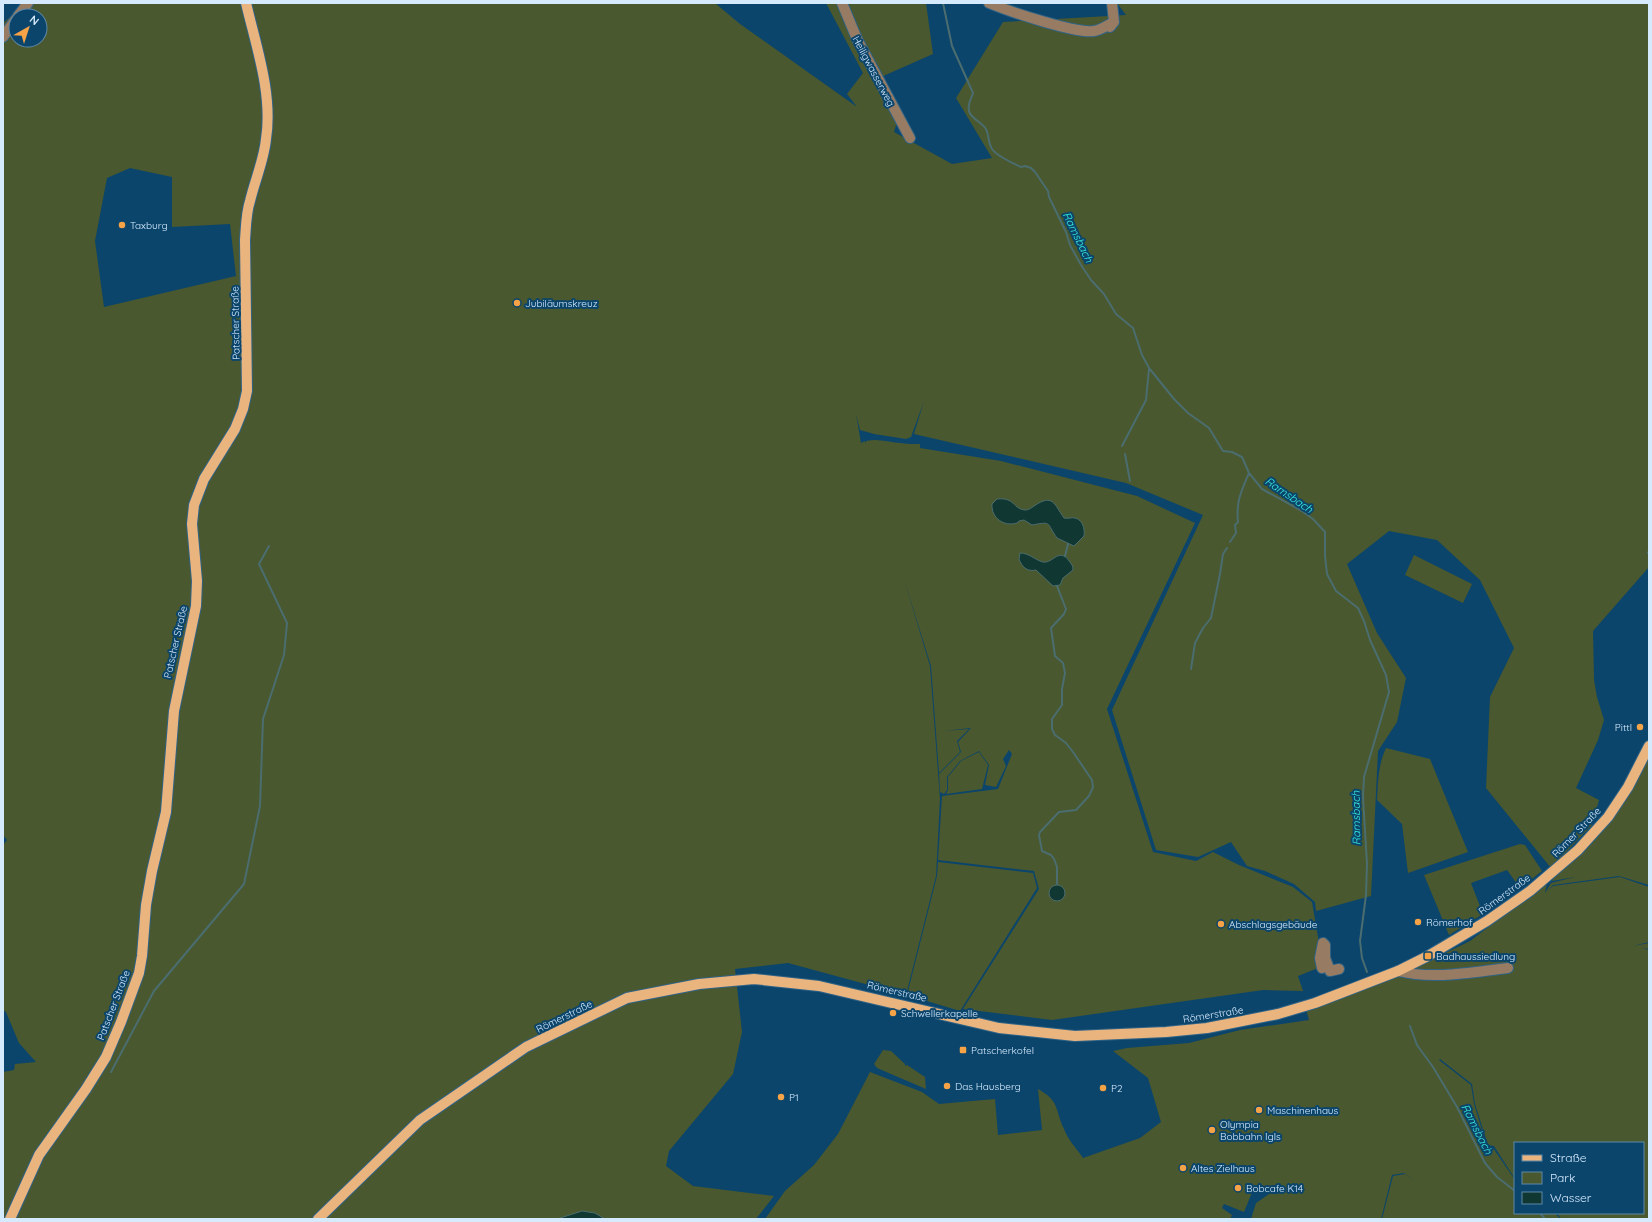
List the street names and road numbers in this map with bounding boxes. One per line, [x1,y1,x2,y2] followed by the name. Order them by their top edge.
[850,34,898,109] street label: Heiligwasserweg
[228,286,243,360] street label: Patscher Straße
[161,604,190,680] street label: Patscher Straße
[1549,804,1604,860] street label: Römer Straße
[1476,871,1533,918] street label: Römerstraße
[94,968,133,1042] street label: Patscher Straße
[866,978,928,1005] street label: Römerstraße
[534,997,595,1036] street label: Römerstraße
[1182,1003,1245,1026] street label: Römerstraße

